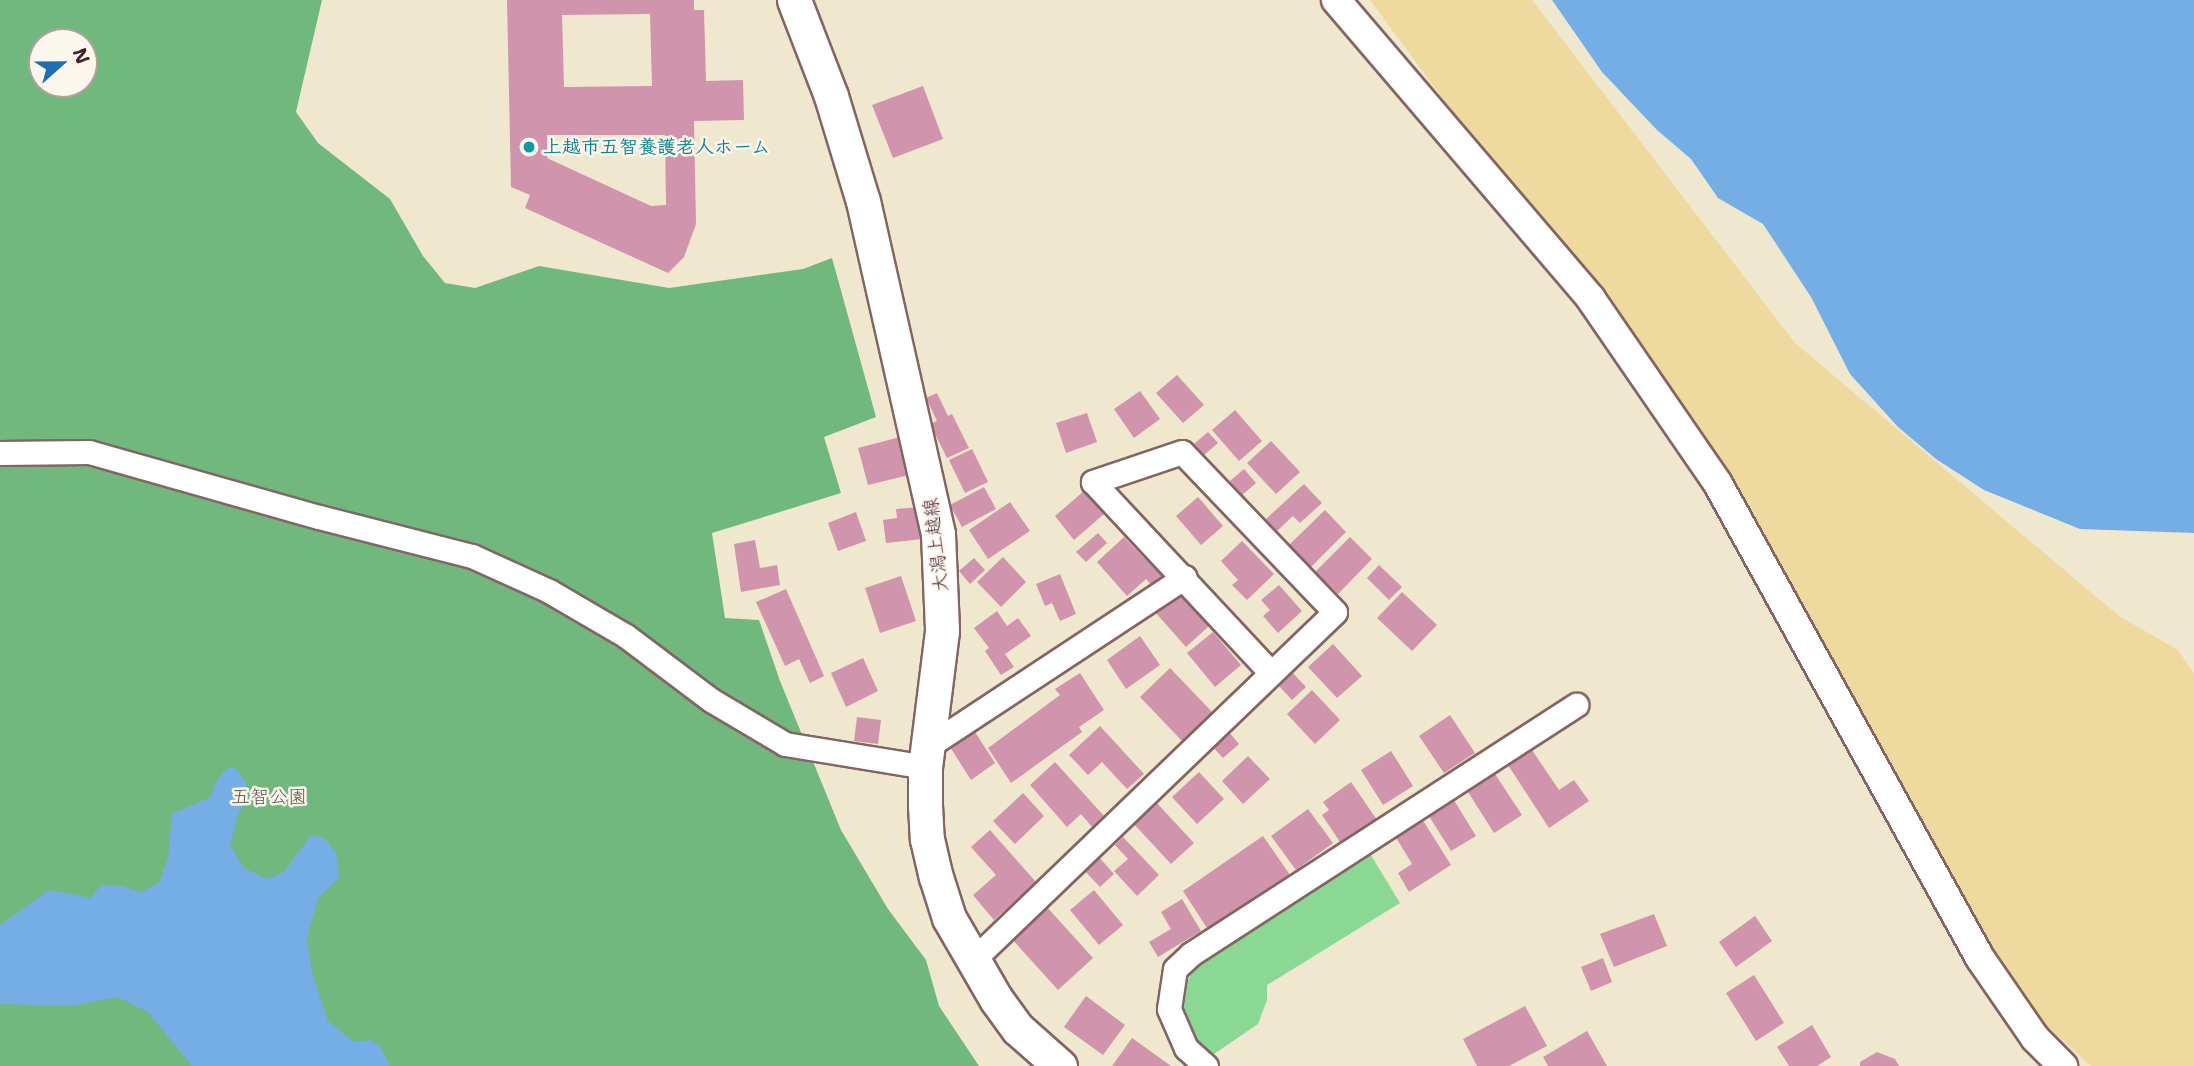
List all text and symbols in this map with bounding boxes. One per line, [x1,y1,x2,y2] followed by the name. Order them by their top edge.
[28,28,98,98] north arrow
[67,45,96,68] text: N
[543,136,771,158] place label: 上越市五智養護老人ホーム
[521,139,537,155] marker: 上越市五智養護老人ホーム
[919,496,953,594] street label: 大潟上越線
[231,786,307,808] park label: 五智公園

